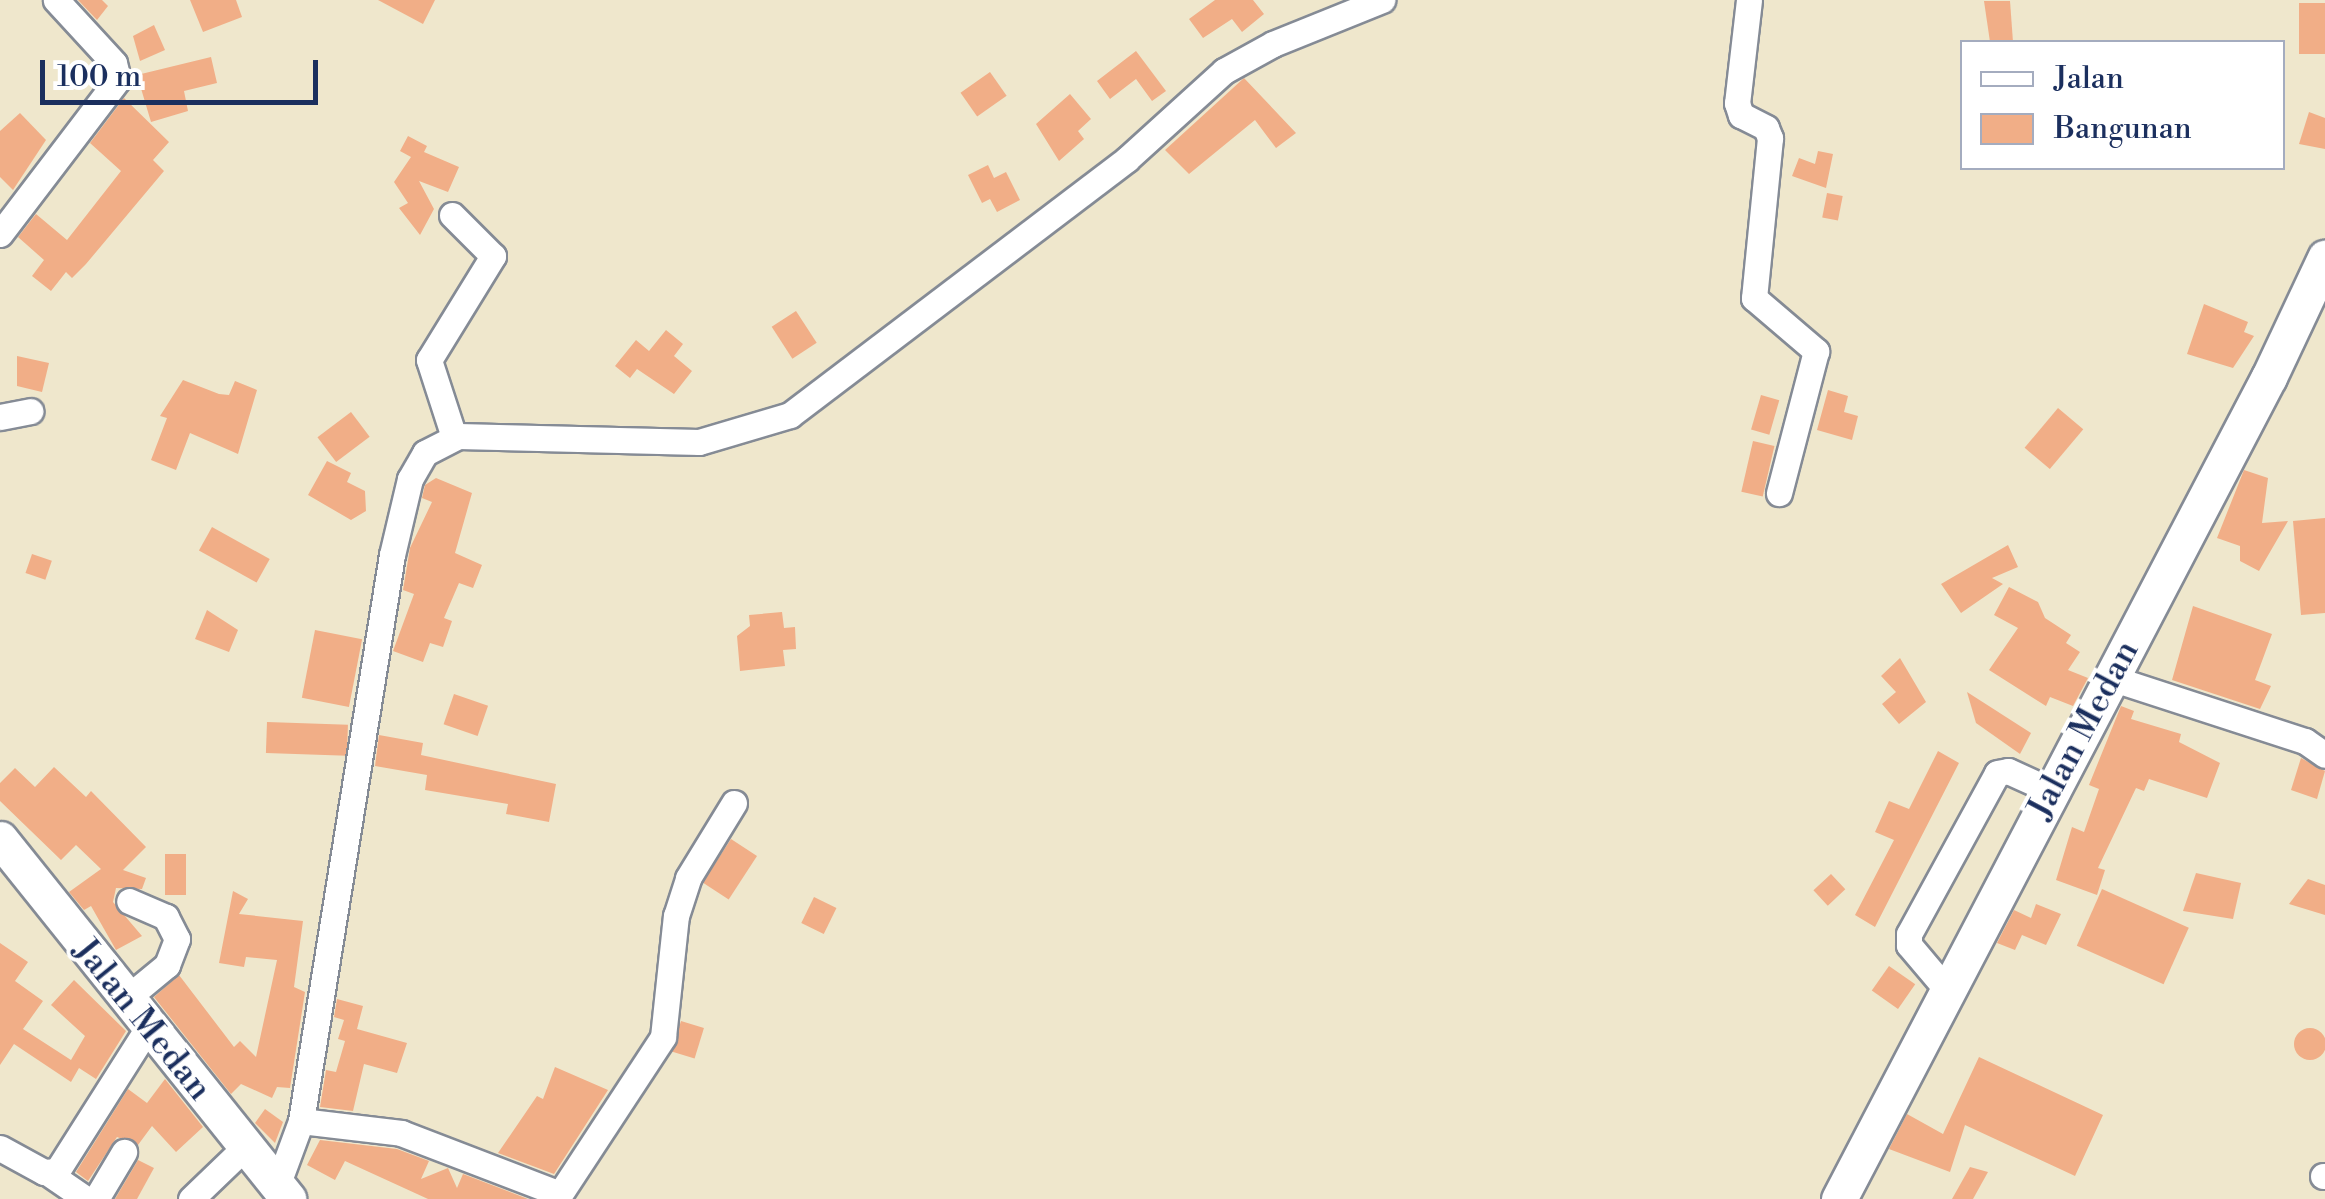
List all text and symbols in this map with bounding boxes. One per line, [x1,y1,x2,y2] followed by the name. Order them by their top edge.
[45,40,322,102] scale bar
[1960,40,2285,170] legend
[57,58,141,96] text: 100 m
[2054,60,2124,98] text: Jalan
[2054,110,2192,148] text: Bangunan
[2020,634,2148,826] street label: Jalan Medan
[64,931,220,1109] street label: Jalan Medan

